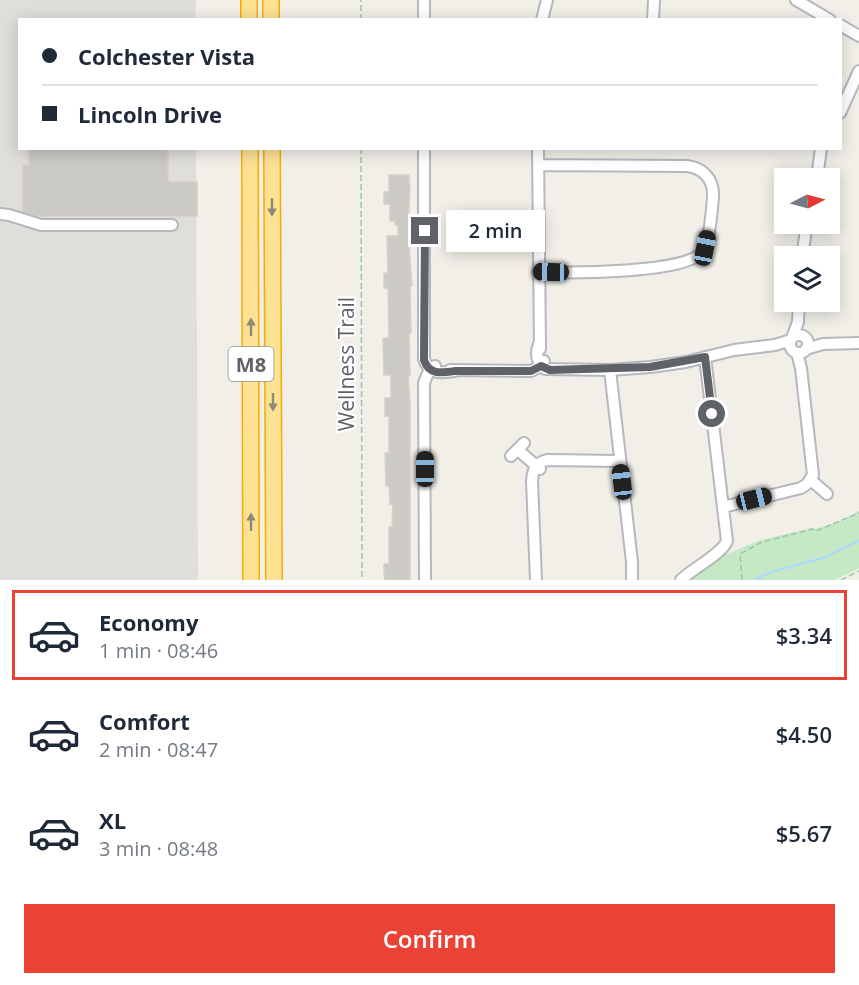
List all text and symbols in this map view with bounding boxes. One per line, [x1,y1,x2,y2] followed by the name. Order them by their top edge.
[78,41,255,71] text: Colchester Vista
[78,99,222,129] text: Lincoln Drive
[774,168,840,234] north arrow
[774,168,840,312] map controls
[267,197,277,216] one-way arrow
[446,210,545,252] callout: 2 min
[411,217,438,244] route end
[469,217,523,244] text: 2 min
[693,229,717,267] car
[774,246,840,312] button: layers
[533,263,569,281] car
[332,297,360,431] street label: Wellness Trail
[246,317,256,336] one-way arrow
[228,347,274,381] road number: M8
[268,392,278,411] one-way arrow
[698,400,725,427] route start
[416,451,434,487] car
[611,463,633,501] car
[734,486,774,512] car
[246,512,256,531] one-way arrow
[99,607,198,637] text: Economy
[27,608,81,662] icon: car
[776,620,832,650] text: $3.34
[99,637,218,664] text: 1 min · 08:46
[99,706,190,736] text: Comfort
[27,707,81,761] icon: car
[776,719,832,749] text: $4.50
[99,736,218,763] text: 2 min · 08:47
[99,805,126,835] text: XL
[27,806,81,860] icon: car
[776,818,832,848] text: $5.67
[99,835,218,862] text: 3 min · 08:48
[24,904,835,973] button: Confirm

